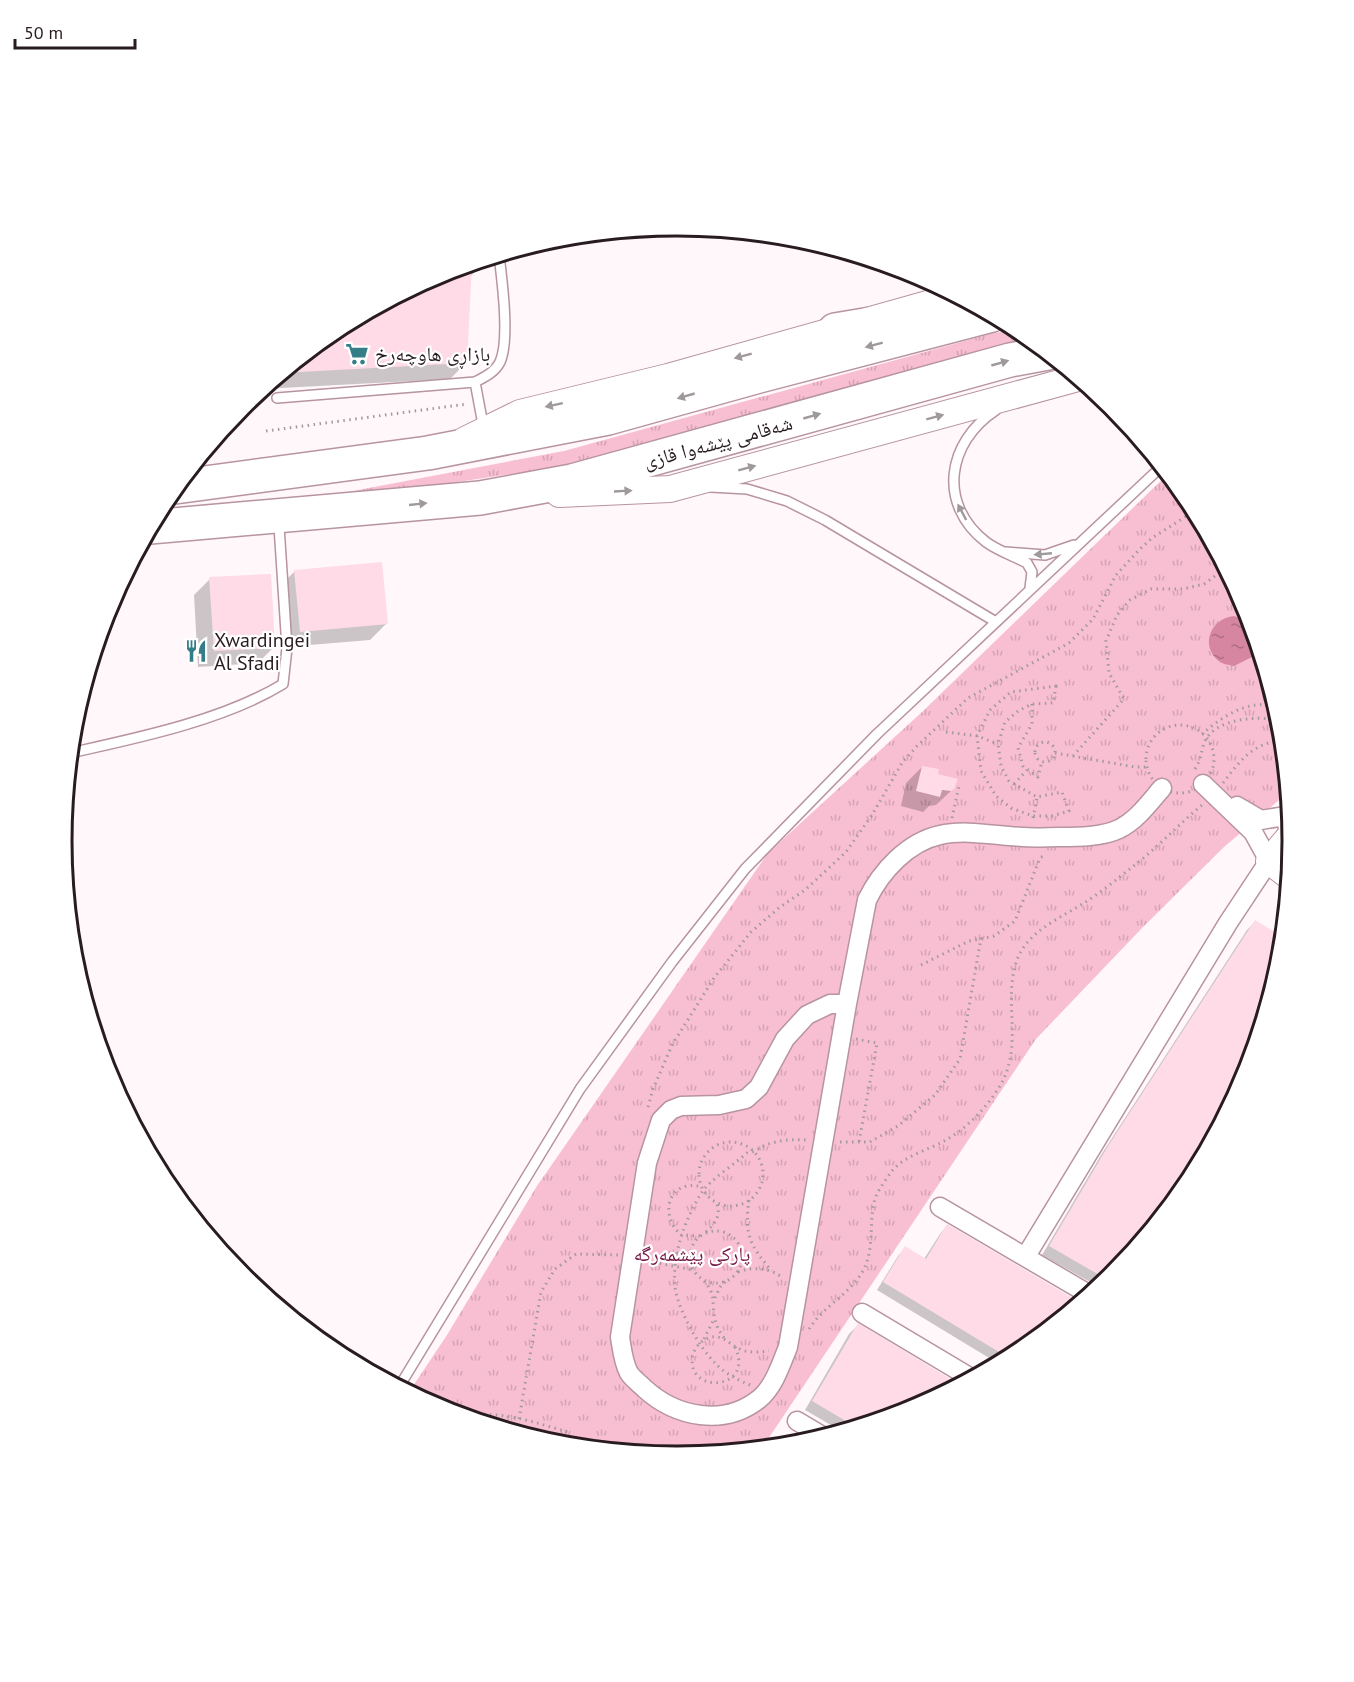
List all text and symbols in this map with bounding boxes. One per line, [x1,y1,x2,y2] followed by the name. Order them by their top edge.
[15,12,135,50] scale bar
[24,21,63,44] text: 50 m
[344,341,370,367] supermarket icon: بازاڕی هاوچەرخ
[375,341,490,370] place label: بازاڕی هاوچەرخ
[865,341,883,351] one-way arrow
[734,352,752,361] one-way arrow
[991,358,1009,367] one-way arrow
[677,392,695,401] one-way arrow
[544,401,563,410] one-way arrow
[641,410,795,474] street label: شەقامی پێشەوا قازی
[804,411,822,420] one-way arrow
[926,411,944,421] one-way arrow
[738,463,756,473] one-way arrow
[613,486,632,495] one-way arrow
[408,499,427,509] one-way arrow
[957,504,967,521] one-way arrow
[1033,549,1052,559] one-way arrow
[214,627,310,676] place label: Xwardingei Al Sfadi
[183,638,209,664] restaurant icon: Xwardingei Al Sfadi
[634,1241,750,1267] park label: پارکی پێشمەرگە

